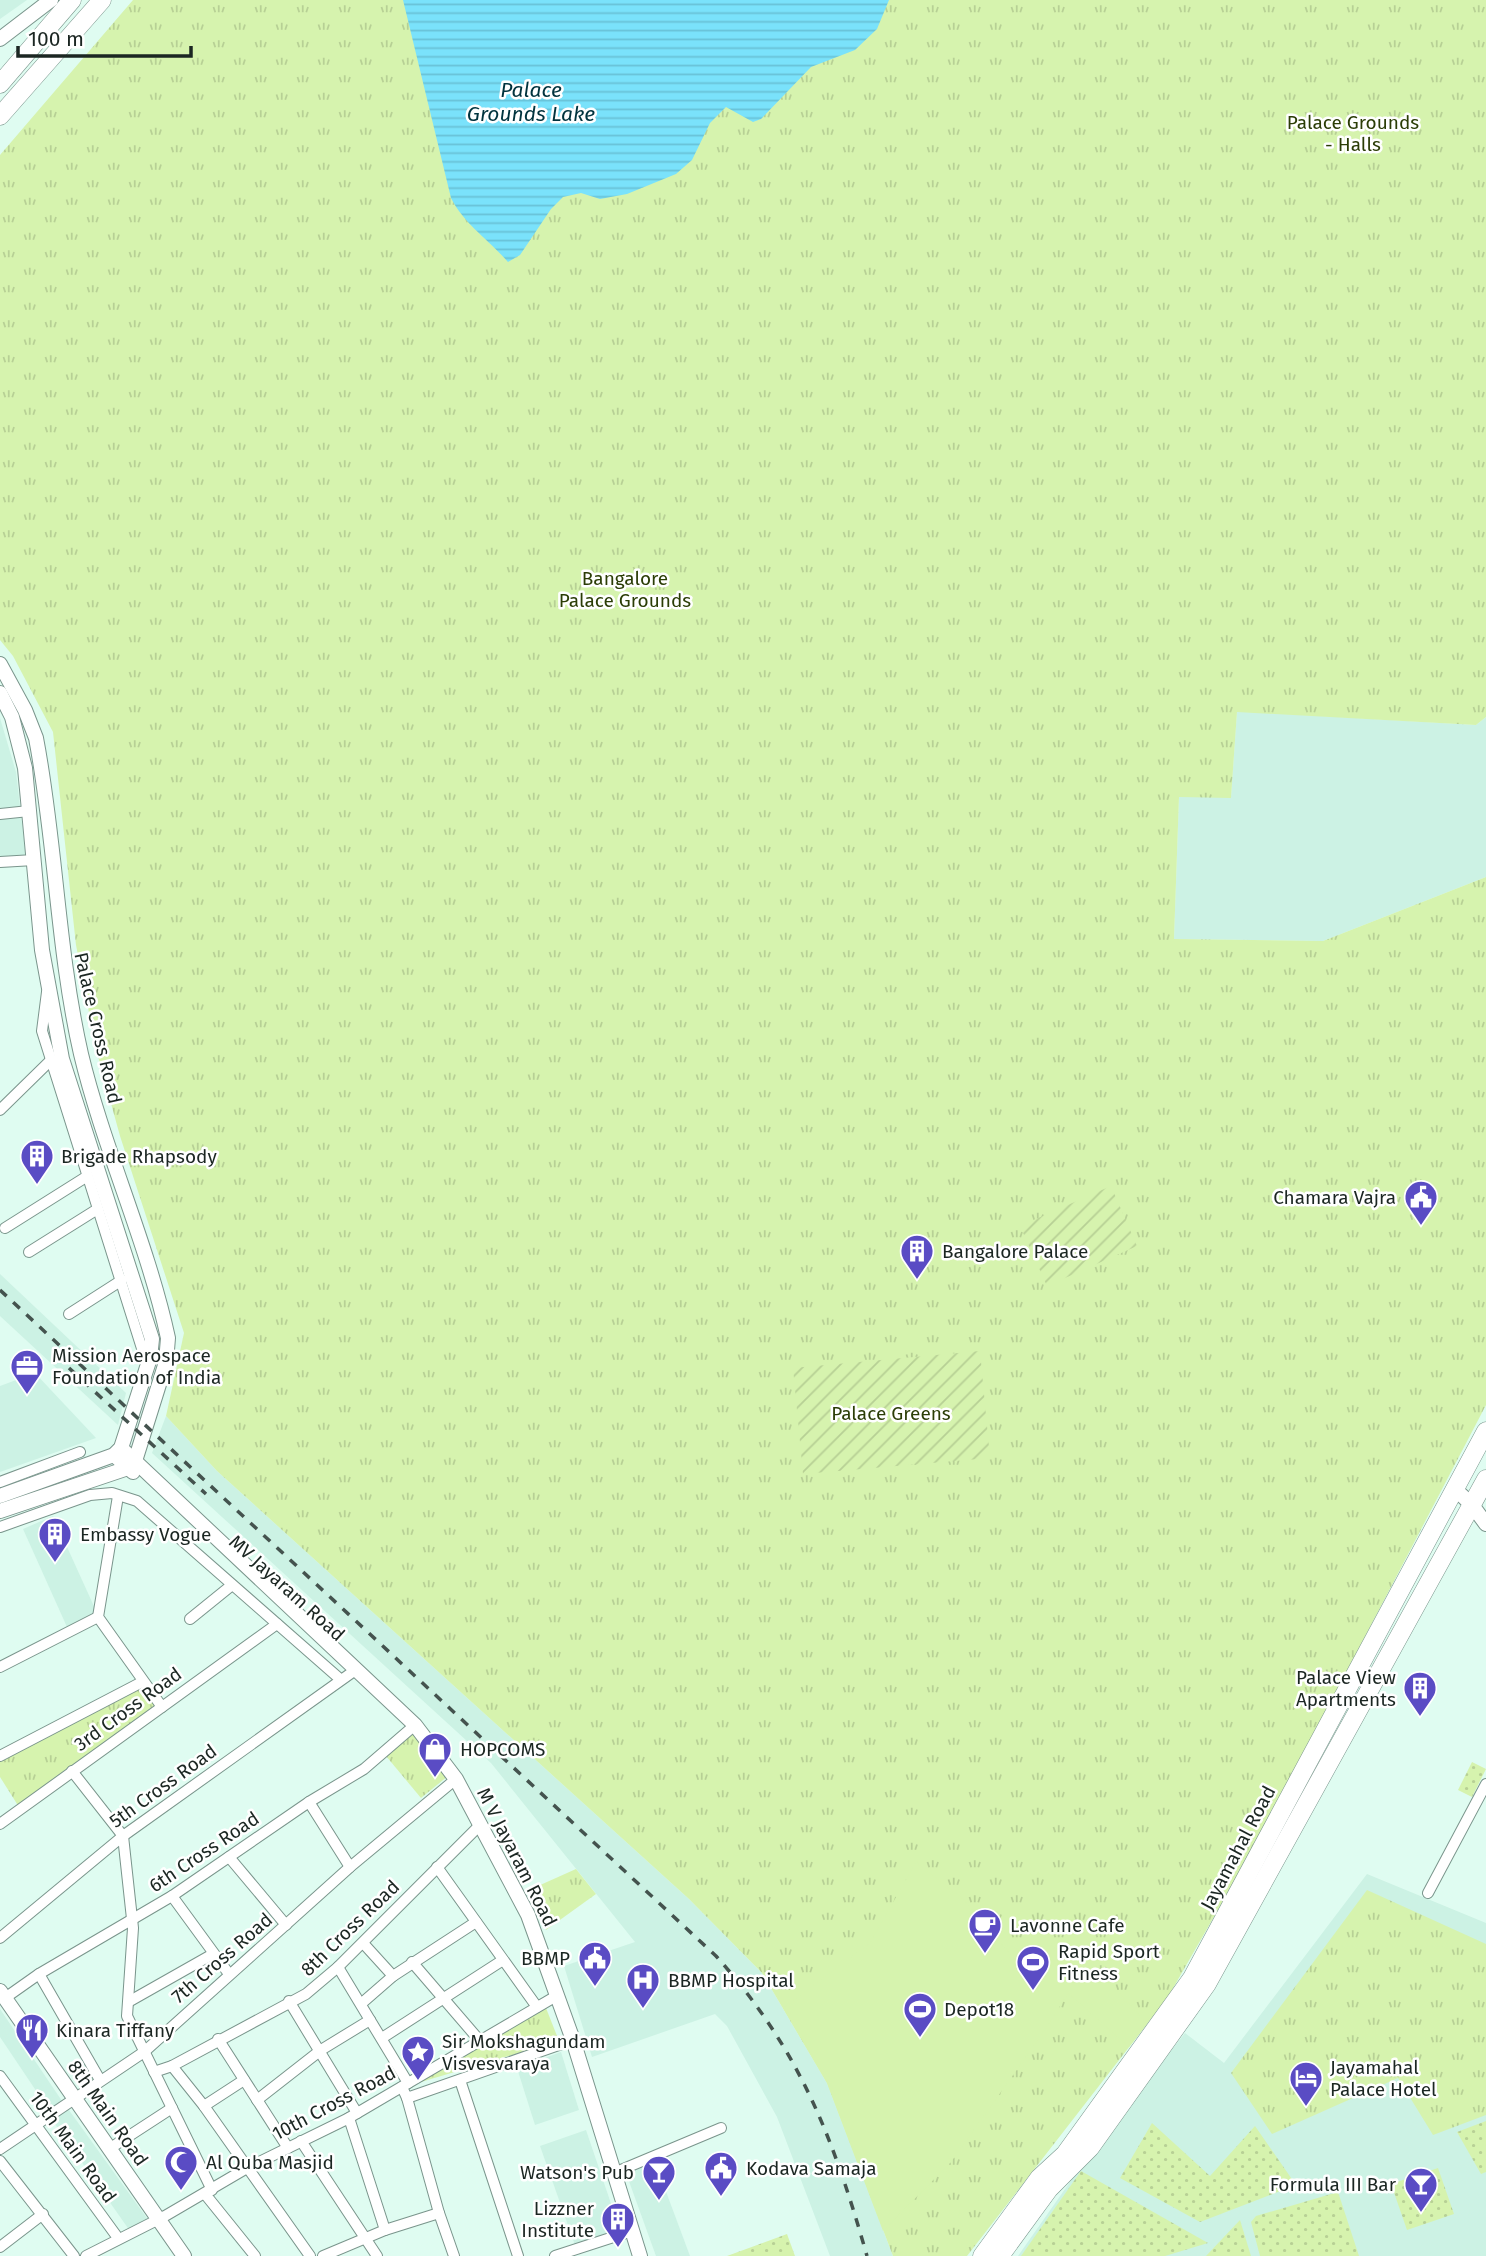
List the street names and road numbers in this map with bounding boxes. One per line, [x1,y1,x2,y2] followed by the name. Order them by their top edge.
[69,950,127,1106] street label: Palace Cross Road
[224,1530,350,1646] street label: MV Jayaram Road
[70,1662,186,1756] street label: 3rd Cross Road
[105,1739,221,1833] street label: 5th Cross Road
[1196,1782,1280,1914] street label: Jayamahal Road
[472,1784,562,1930] street label: M V Jayaram Road
[145,1807,263,1897] street label: 6th Cross Road
[296,1875,404,1981] street label: 8th Cross Road
[167,1908,277,2008] street label: 7th Cross Road
[63,2056,153,2170] street label: 8th Main Road
[268,2061,400,2145] street label: 10th Cross Road
[25,2087,121,2207] street label: 10th Main Road

